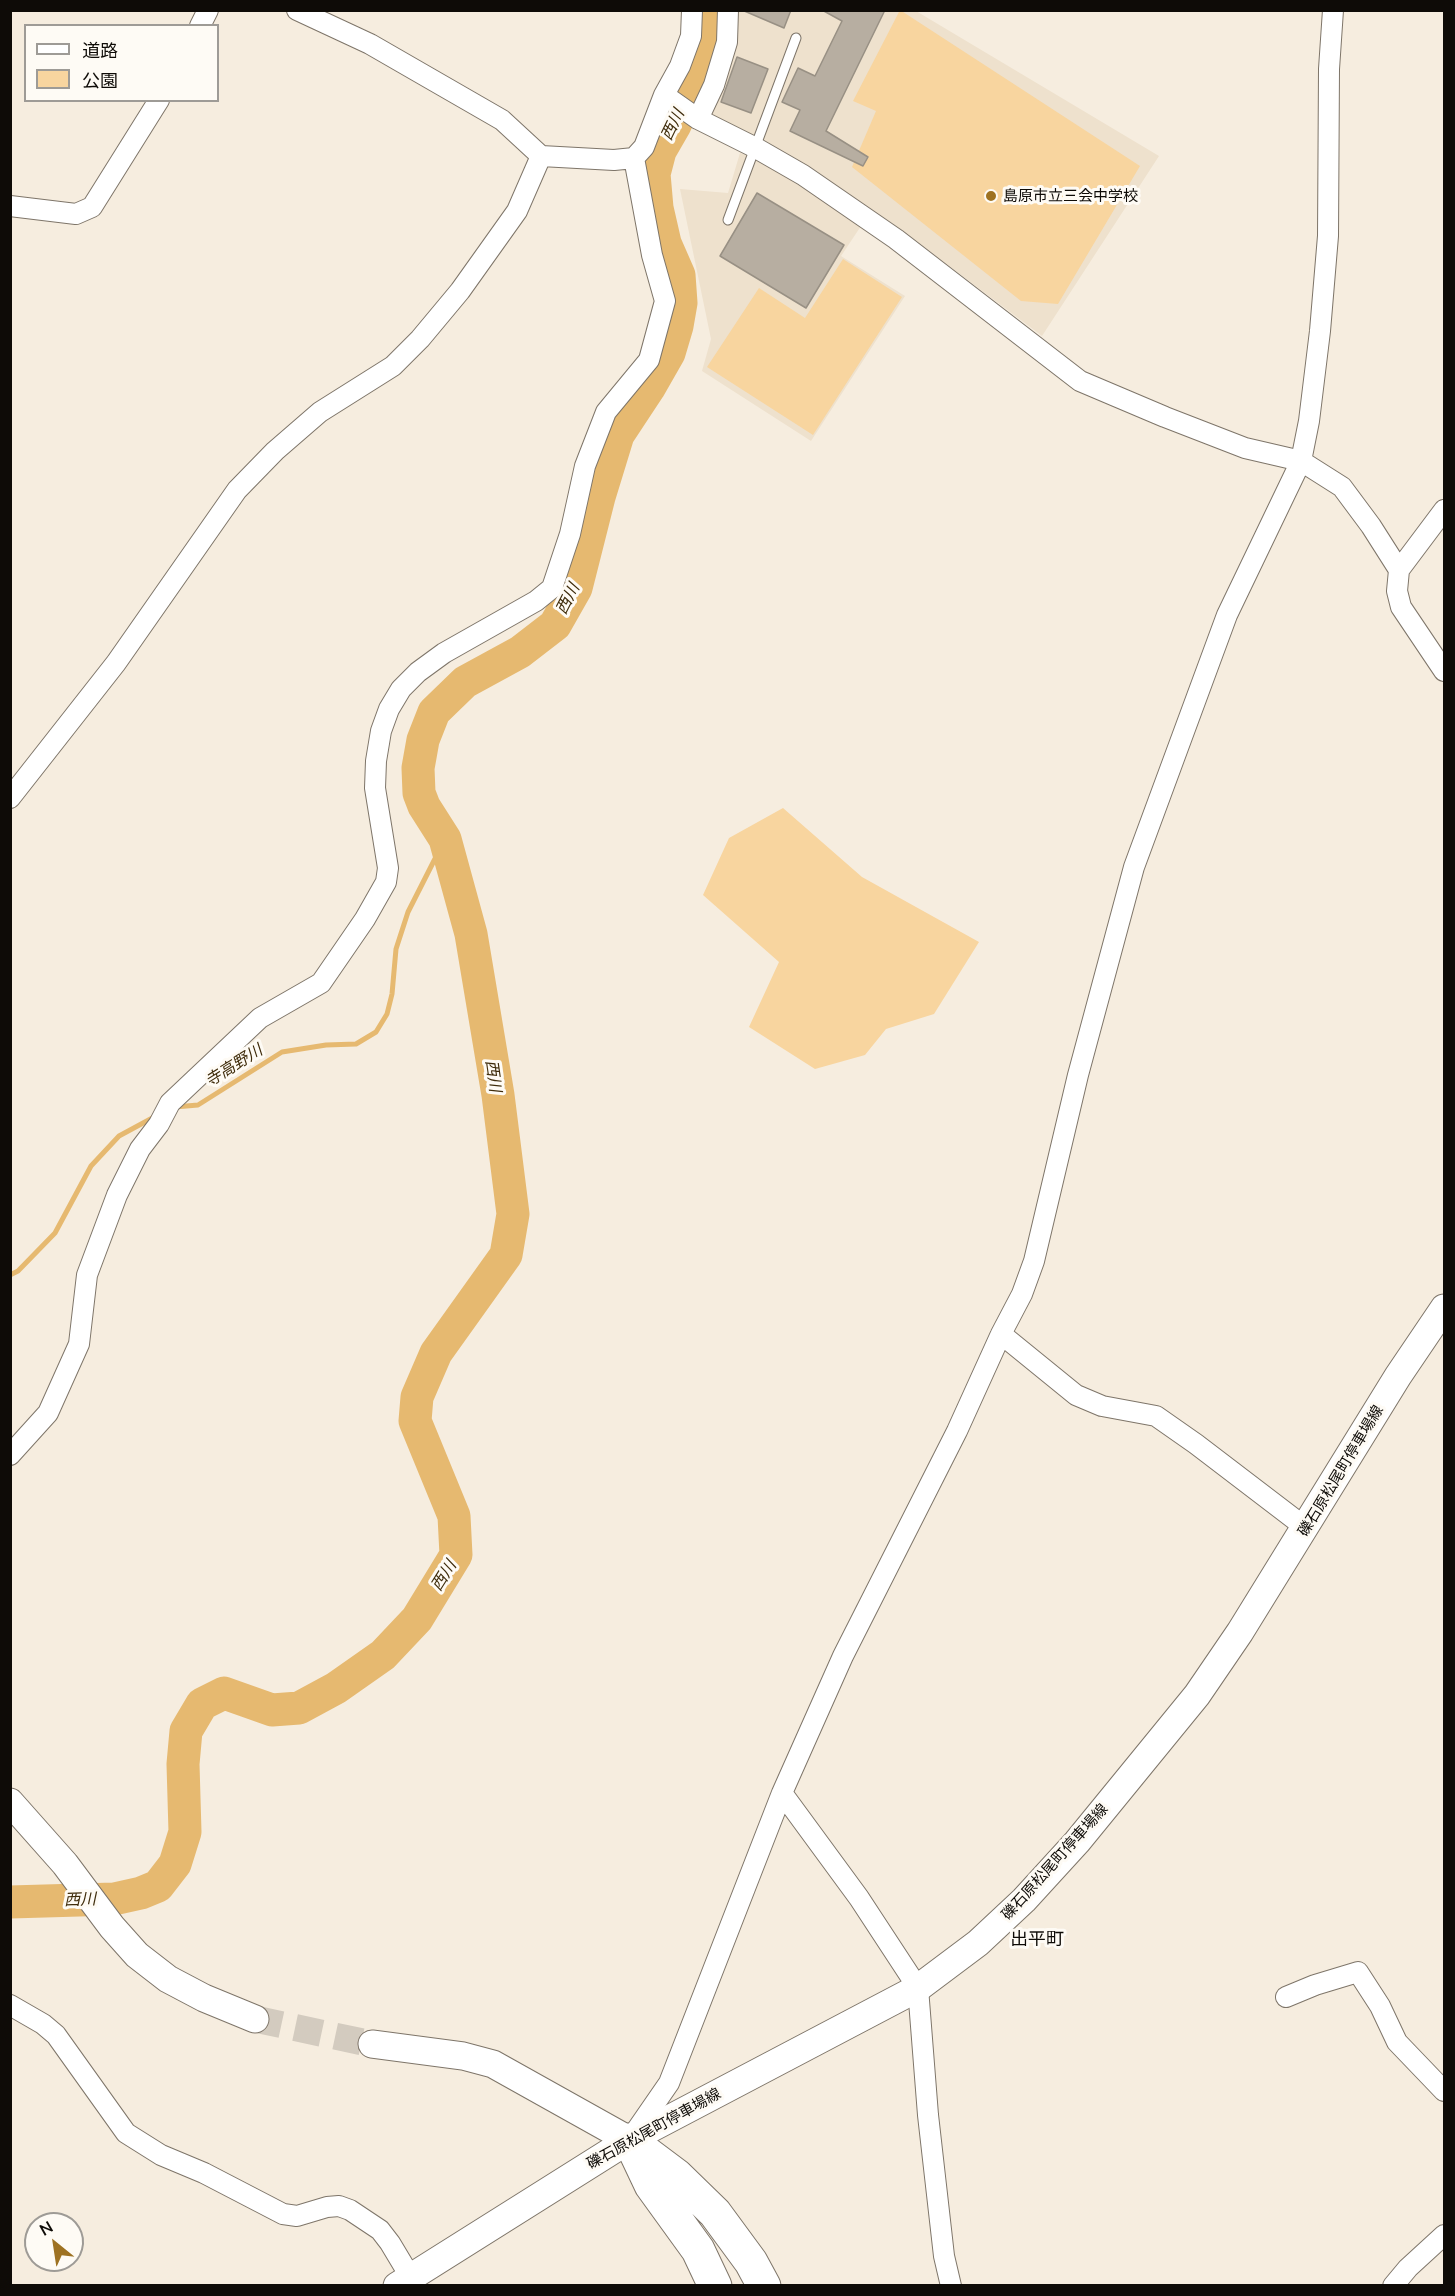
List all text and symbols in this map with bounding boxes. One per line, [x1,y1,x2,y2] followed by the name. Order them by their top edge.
[24,24,219,102] legend
[82,39,118,62] text: 道路
[82,69,118,92] text: 公園
[657,106,689,144] water label: 西川
[1003,187,1138,205] place label: 島原市立三会中学校
[984,189,998,203] marker: 島原市立三会中学校
[552,580,584,618] water label: 西川
[202,1041,266,1091] water label: 寺高野川
[481,1059,505,1093] water label: 西川
[1295,1402,1387,1540] street label: 礫石原松尾町停車場線
[427,1557,461,1595] water label: 西川
[998,1800,1112,1924] street label: 礫石原松尾町停車場線
[64,1890,96,1910] water label: 西川
[1010,1929,1064,1951] district label: 出平町
[584,2085,724,2173] street label: 礫石原松尾町停車場線
[24,2212,84,2272] north arrow
[36,2216,56,2240] text: N

